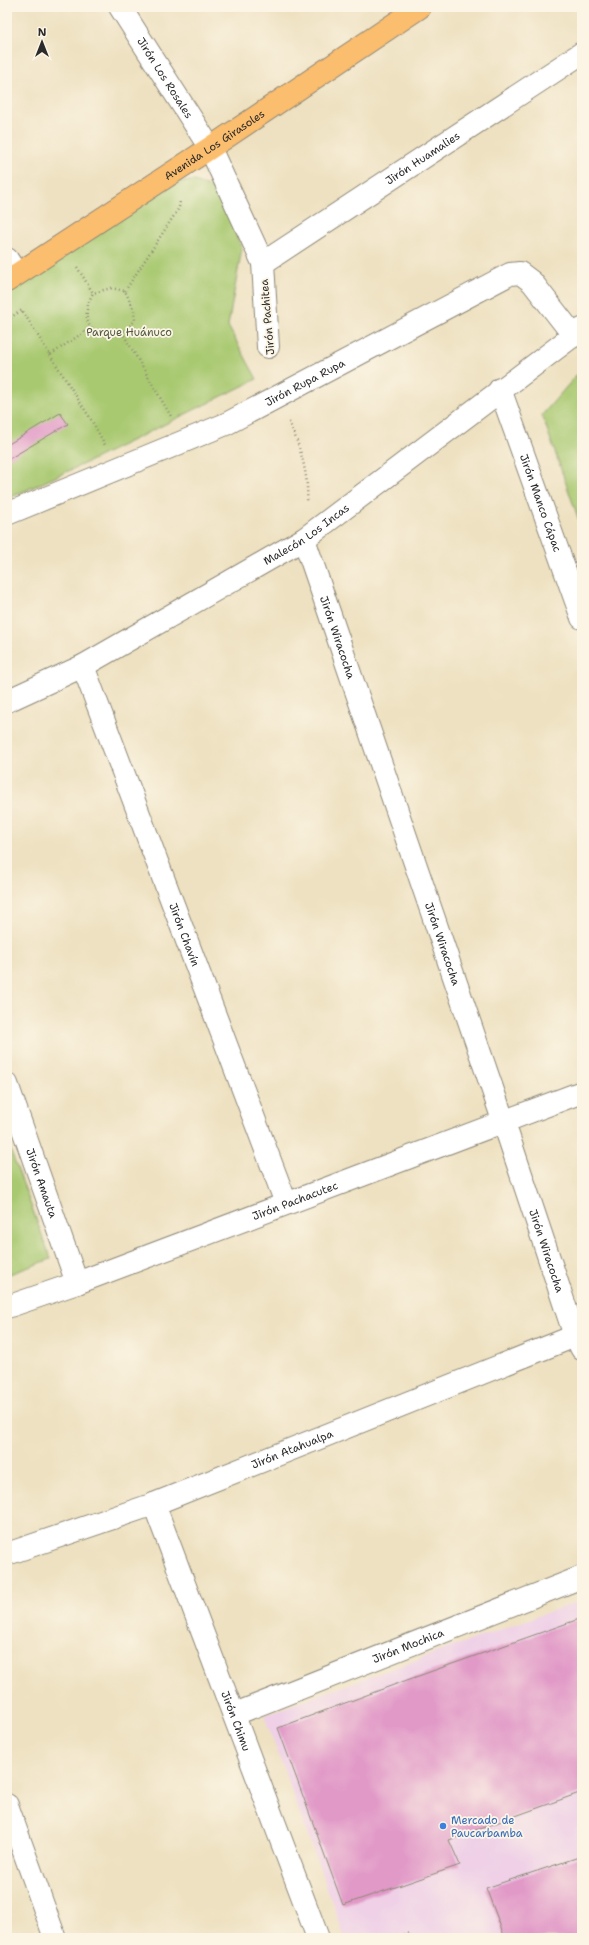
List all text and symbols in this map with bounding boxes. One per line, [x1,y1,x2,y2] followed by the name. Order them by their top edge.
[22,22,62,62] north arrow
[38,25,47,40] text: N
[133,35,196,122] street label: Jirón Los Rosales
[161,106,268,184] street label: Avenida Los Girasoles
[383,128,463,188] street label: Jirón Huamalies
[257,278,278,356] street label: Jirón Pachitea
[86,325,172,340] park label: Parque Huánuco
[262,355,348,410] street label: Jirón Rupa Rupa
[516,452,565,555] street label: Jirón Manco Cápac
[261,500,353,569] street label: Malecón Los Incas
[316,594,358,681] street label: Jirón Wiracocha
[165,901,203,969] street label: Jirón Chavín
[421,901,463,988] street label: Jirón Wiracocha
[22,1146,61,1220] street label: Jirón Amauta
[250,1178,340,1224] street label: Jirón Pachacutec
[525,1207,567,1295] street label: Jirón Wiracocha
[249,1426,336,1472] street label: Jirón Atahualpa
[370,1625,446,1667] street label: Jirón Mochica
[217,1689,254,1753] street label: Jirón Chimu
[451,1813,523,1841] place label: Mercado de Paucarbamba
[438,1821,448,1831] marker: Mercado de Paucarbamba

